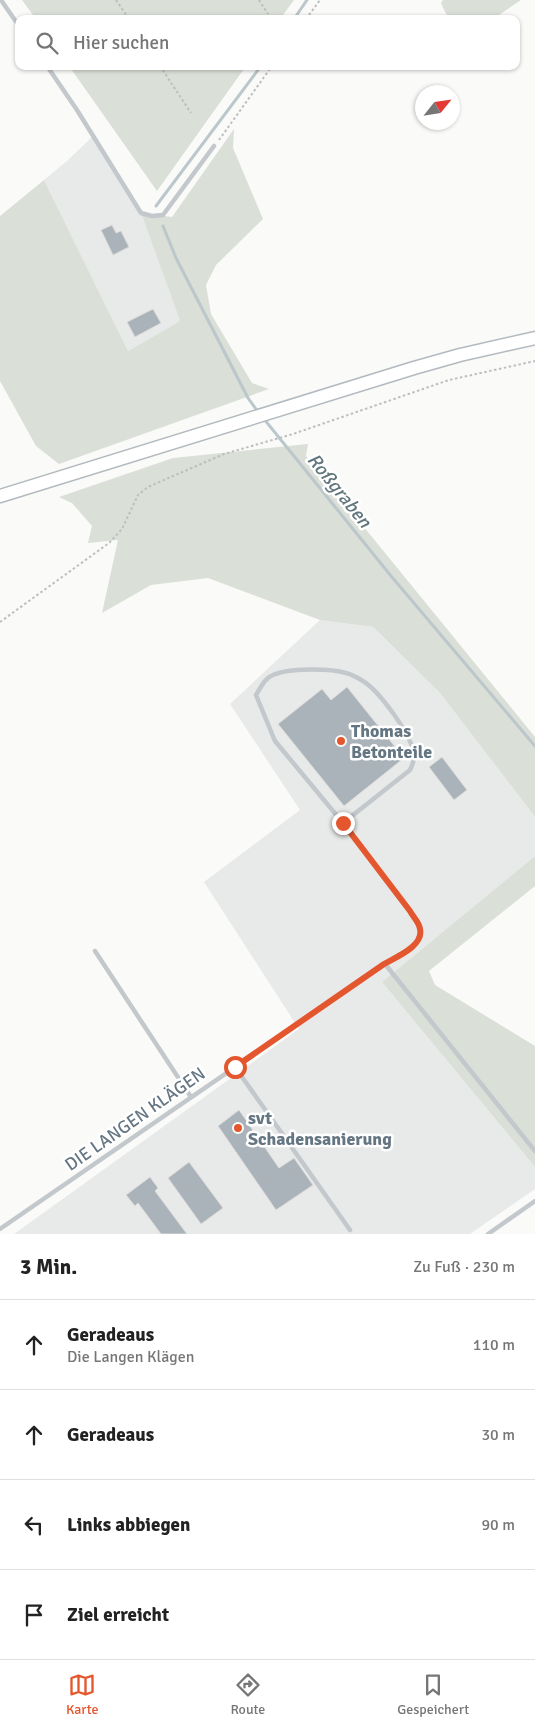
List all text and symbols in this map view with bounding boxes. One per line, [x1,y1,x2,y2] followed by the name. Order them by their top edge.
[15,15,520,70] search box
[33,29,61,57] icon: search
[73,31,169,55] text: Hier suchen
[415,85,460,130] north arrow
[302,448,377,533] water label: Roßgraben
[351,720,432,763] place label: Thomas Betonteile
[335,735,347,747] marker: Thomas Betonteile
[332,812,355,835] route end
[224,1056,247,1079] route start
[61,1062,209,1176] street label: DIE LANGEN KLÄGEN
[248,1107,392,1150] place label: svt Schadensanierung
[232,1122,244,1134] marker: svt Schadensanierung
[20,1254,77,1280] text: 3 Min.
[413,1257,515,1277] text: Zu Fuß · 230 m
[67,1323,154,1347] text: Geradeaus
[20,1331,48,1359] icon: ahead
[473,1335,515,1355] text: 110 m
[67,1347,194,1367] text: Die Langen Klägen
[20,1421,48,1449] icon: ahead
[67,1423,154,1447] text: Geradeaus
[481,1425,515,1445] text: 30 m
[20,1511,48,1539] icon: left
[67,1513,190,1537] text: Links abbiegen
[481,1515,515,1535] text: 90 m
[20,1601,48,1629] icon: arrive
[67,1603,169,1627] text: Ziel erreicht
[66,1671,99,1718] tab: Karte
[230,1671,265,1718] tab: Route
[397,1671,469,1718] tab: Gespeichert

